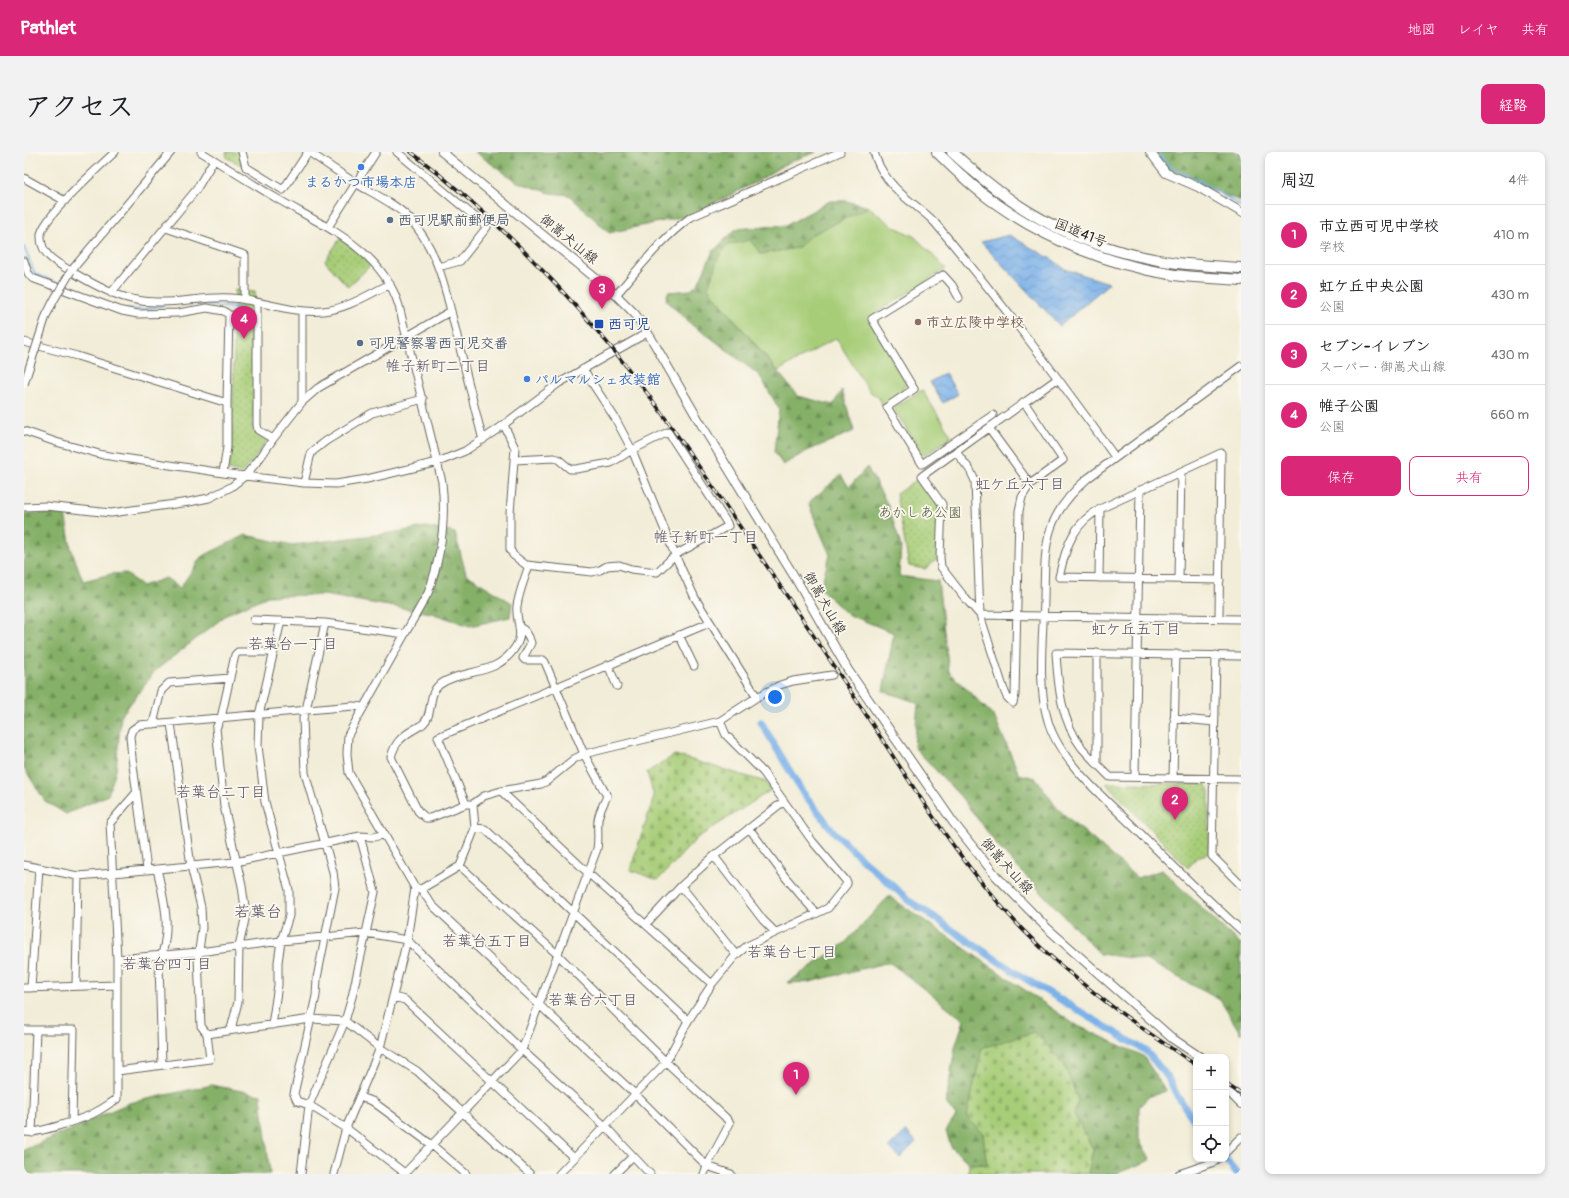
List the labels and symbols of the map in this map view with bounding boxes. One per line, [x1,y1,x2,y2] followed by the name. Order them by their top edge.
[356,162,366,172] marker: まるかつ市場本店
[305,174,417,191] place label: まるかつ市場本店
[536,210,602,268] street label: 御嵩犬山線
[398,212,510,229] place label: 西可児駅前郵便局
[385,215,395,225] marker: 西可児駅前郵便局
[1052,215,1110,251] street label: 国道41号
[589,276,615,309] pin: 3
[231,306,257,339] pin: 4
[926,314,1024,331] place label: 市立広陵中学校
[608,316,650,333] place label: 西可児
[913,317,923,327] marker: 市立広陵中学校
[593,318,605,330] marker: 西可児
[368,335,508,352] place label: 可児警察署西可児交番
[355,338,365,348] marker: 可児警察署西可児交番
[385,357,491,376] district label: 帷子新町二丁目
[535,371,660,388] place label: パルマルシェ衣装館
[522,374,532,384] marker: パルマルシェ衣装館
[975,475,1065,494] district label: 虹ケ丘六丁目
[878,504,962,521] park label: あかしあ公園
[653,528,759,547] district label: 帷子新町一丁目
[800,568,850,638] street label: 御嵩犬山線
[1091,620,1181,639] district label: 虹ケ丘五丁目
[248,635,338,654] district label: 若葉台一丁目
[765,687,785,707] your location
[176,783,266,802] district label: 若葉台二丁目
[1162,787,1188,820] pin: 2
[977,834,1037,898] street label: 御嵩犬山線
[234,902,282,922] district label: 若葉台
[442,932,532,951] district label: 若葉台五丁目
[747,943,837,962] district label: 若葉台七丁目
[122,955,212,974] district label: 若葉台四丁目
[548,991,638,1010] district label: 若葉台六丁目
[783,1062,809,1095] pin: 1

